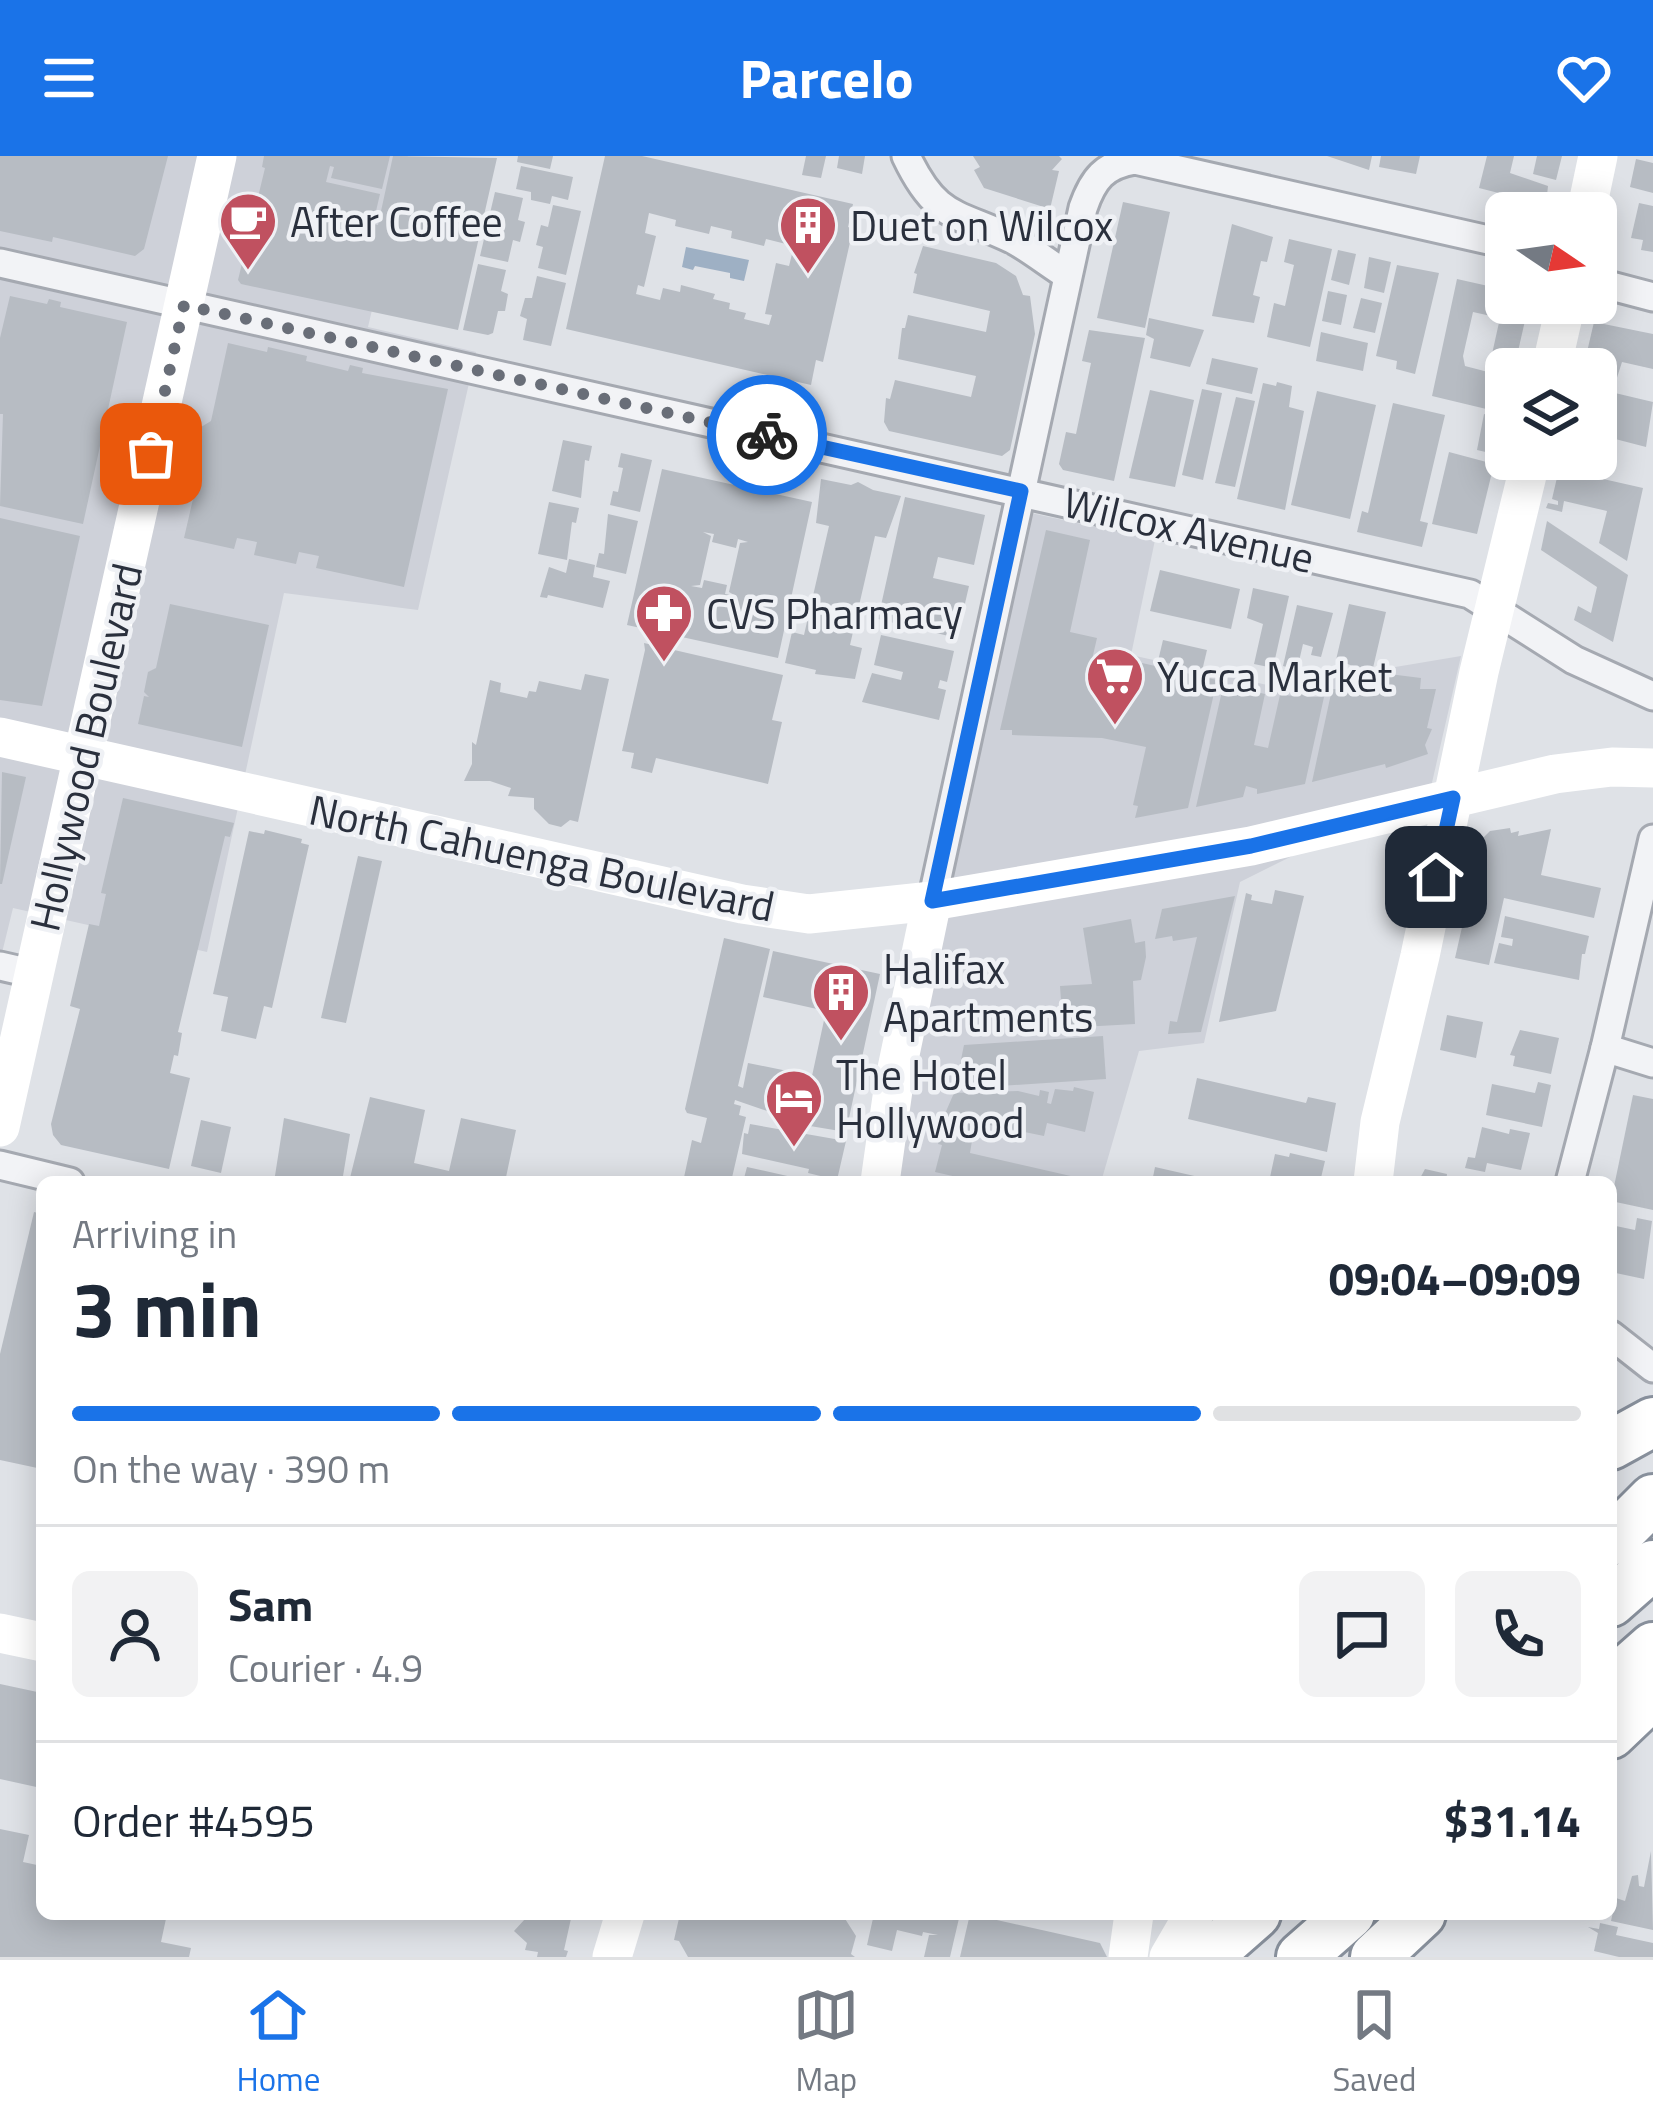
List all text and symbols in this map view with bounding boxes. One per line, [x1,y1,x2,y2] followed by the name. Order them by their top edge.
[740,37,913,119] text: Parcelo
[36,45,102,111] icon: menu
[1551,45,1617,111] icon: heart
[290,189,503,253] place label: After Coffee
[217,190,279,272] cafe icon: After Coffee
[1485,192,1617,324] north arrow
[1485,192,1617,480] map controls
[850,193,1113,257] place label: Duet on Wilcox
[777,194,839,276] building icon: Duet on Wilcox
[1485,348,1617,480] button: layers
[707,375,827,495] courier
[734,402,800,468] icon: bike
[100,403,202,505] pin
[118,421,184,487] icon: bag
[1057,469,1321,589] street label: Wilcox Avenue
[12,557,158,937] street label: Hollywood Boulevard
[706,581,963,645] place label: CVS Pharmacy
[633,582,695,664] pharmacy icon: CVS Pharmacy
[1157,644,1393,708] place label: Yucca Market
[1084,645,1146,727] supermarket icon: Yucca Market
[304,776,780,938] street label: North Cahuenga Boulevard
[1385,826,1487,928] pin
[1403,844,1469,910] icon: home
[883,936,1094,1048] place label: Halifax Apartments
[810,961,872,1043] building icon: Halifax Apartments
[836,1042,1024,1154] place label: The Hotel Hollywood
[763,1067,825,1149] hotel icon: The Hotel Hollywood
[72,1204,237,1263] text: Arriving in
[1329,1244,1581,1312] text: 09:04–09:09
[72,1249,262,1367] text: 3 min
[72,1439,390,1498] text: On the way · 390 m
[228,1570,313,1638] text: Sam
[72,1571,198,1697] button: person
[1299,1571,1425,1697] button: chat
[1455,1571,1581,1697] button: phone
[228,1638,423,1697] text: Courier · 4.9
[72,1786,315,1854] text: Order #4595
[1443,1786,1581,1854] text: $31.14
[237,1982,320,2104] tab: Home
[793,1982,859,2104] tab: Map
[1332,1982,1416,2104] tab: Saved

